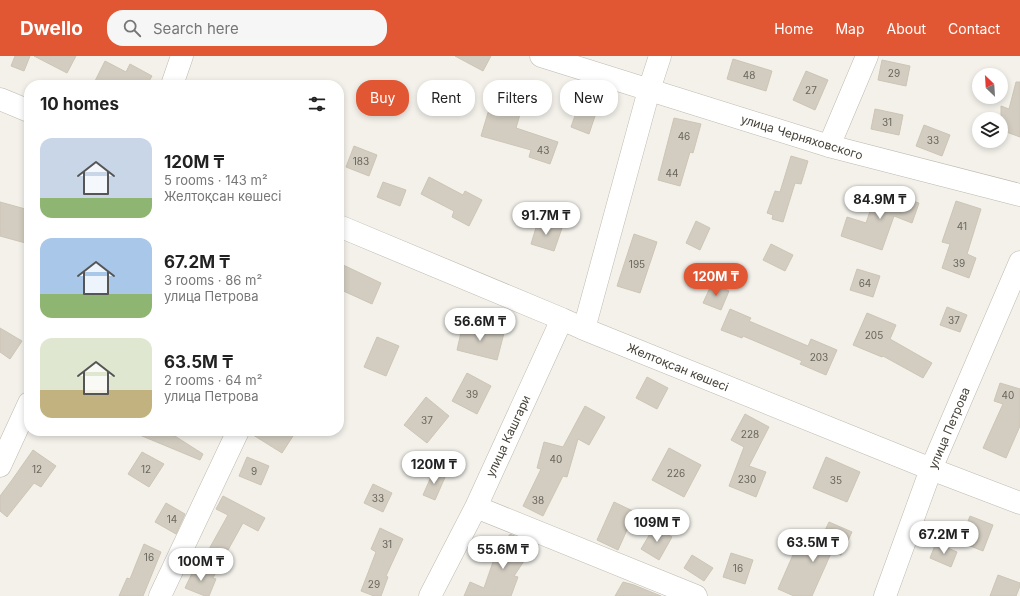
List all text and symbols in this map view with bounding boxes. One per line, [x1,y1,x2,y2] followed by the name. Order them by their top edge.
[107,10,387,46] search box
[20,17,83,40] text: Dwello
[121,17,143,39] icon: search
[153,19,239,38] text: Search here
[774,20,813,37] text: Home
[835,20,865,37] text: Map
[887,20,926,37] text: About
[948,20,1000,37] text: Contact
[888,67,900,79] house number: 29
[972,68,1008,104] north arrow
[972,68,1008,148] map controls
[743,69,755,81] house number: 48
[356,80,409,116] chip: Buy
[417,80,475,116] chip: Rent
[483,80,552,116] chip: Filters
[560,80,618,116] chip: New
[805,84,817,96] house number: 27
[306,93,328,115] icon: filters
[40,94,119,114] text: 10 homes
[739,111,865,163] street label: улица Черняховского
[972,112,1008,148] button: layers
[882,116,892,128] house number: 31
[678,130,690,142] house number: 46
[927,134,939,146] house number: 33
[537,144,549,156] house number: 43
[164,152,225,172] text: 120M ₸
[72,154,120,202] icon: home
[353,155,369,167] house number: 183
[666,167,678,179] house number: 44
[164,172,268,188] text: 5 rooms · 143 m²
[843,186,917,220] pin: 84.9M ₸
[164,188,281,204] text: Желтоқсан көшесі
[853,191,907,207] text: 84.9M ₸
[509,202,583,236] pin: 91.7M ₸
[521,207,571,223] text: 91.7M ₸
[957,220,967,232] house number: 41
[164,252,230,272] text: 67.2M ₸
[72,254,120,302] icon: home
[953,257,965,269] house number: 39
[629,258,645,270] house number: 195
[683,263,749,297] pin: 120M ₸
[693,268,739,284] text: 120M ₸
[164,272,262,288] text: 3 rooms · 86 m²
[859,277,871,289] house number: 64
[164,288,259,304] text: улица Петрова
[443,308,517,342] pin: 56.6M ₸
[454,313,506,329] text: 56.6M ₸
[948,314,960,326] house number: 37
[865,329,883,341] house number: 205
[625,340,731,394] street label: Желтоқсан көшесі
[810,351,828,363] house number: 203
[164,352,233,372] text: 63.5M ₸
[72,354,120,402] icon: home
[164,372,262,388] text: 2 rooms · 64 m²
[925,385,973,471] street label: улица Петрова
[164,388,259,404] text: улица Петрова
[466,388,478,400] house number: 39
[1002,389,1014,401] house number: 40
[482,393,534,479] street label: улица Кашгари
[421,414,433,426] house number: 37
[741,428,759,440] house number: 228
[401,451,467,485] pin: 120M ₸
[550,453,562,465] house number: 40
[411,456,457,472] text: 120M ₸
[32,463,42,475] house number: 12
[141,463,151,475] house number: 12
[251,465,257,477] house number: 9
[667,467,685,479] house number: 226
[738,473,756,485] house number: 230
[830,474,842,486] house number: 35
[372,492,384,504] house number: 33
[532,494,544,506] house number: 38
[624,509,690,543] pin: 109M ₸
[167,513,177,525] house number: 14
[634,514,680,530] text: 109M ₸
[907,521,981,555] pin: 67.2M ₸
[919,526,969,542] text: 67.2M ₸
[776,529,850,563] pin: 63.5M ₸
[786,534,840,550] text: 63.5M ₸
[466,536,540,570] pin: 55.6M ₸
[382,538,392,550] house number: 31
[477,541,529,557] text: 55.6M ₸
[168,548,234,582] pin: 100M ₸
[144,551,154,563] house number: 16
[177,553,225,569] text: 100M ₸
[733,562,743,574] house number: 16
[368,578,380,590] house number: 29

